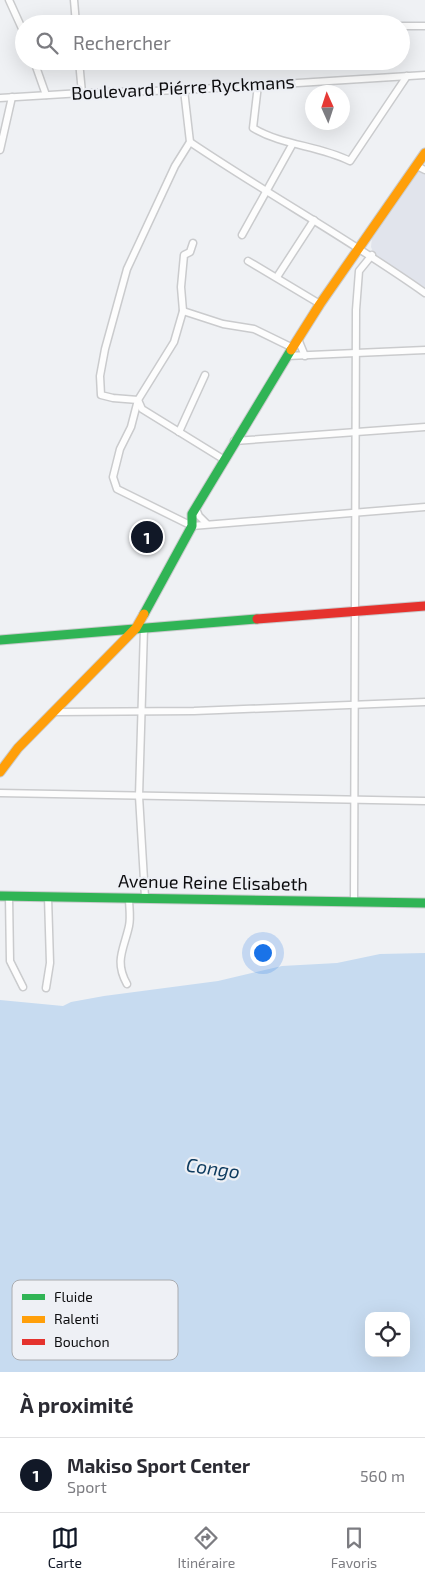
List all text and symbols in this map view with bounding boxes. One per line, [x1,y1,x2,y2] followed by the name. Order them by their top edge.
[15,15,410,70] search box
[33,29,61,57] icon: search
[73,31,171,54] text: Rechercher
[71,70,295,104] street label: Boulevard Piérre Ryckmans
[305,85,350,130] north arrow
[131,518,163,556] pin: 1
[118,869,308,895] street label: Avenue Reine Elisabeth
[250,940,276,966] your location
[185,1152,241,1183] water label: Congo
[12,1280,178,1360] legend
[54,1288,93,1305] text: Fluide
[54,1310,99,1327] text: Ralenti
[365,1312,410,1357] map controls
[365,1312,410,1357] button: locate
[54,1333,110,1350] text: Bouchon
[20,1392,134,1417] text: À proximité
[67,1454,250,1477] text: Makiso Sport Center
[33,1466,39,1485] text: 1
[360,1466,405,1485] text: 560 m
[67,1477,107,1496] text: Sport
[48,1524,82,1571] tab: Carte
[177,1524,235,1571] tab: Itinéraire
[331,1524,377,1571] tab: Favoris

